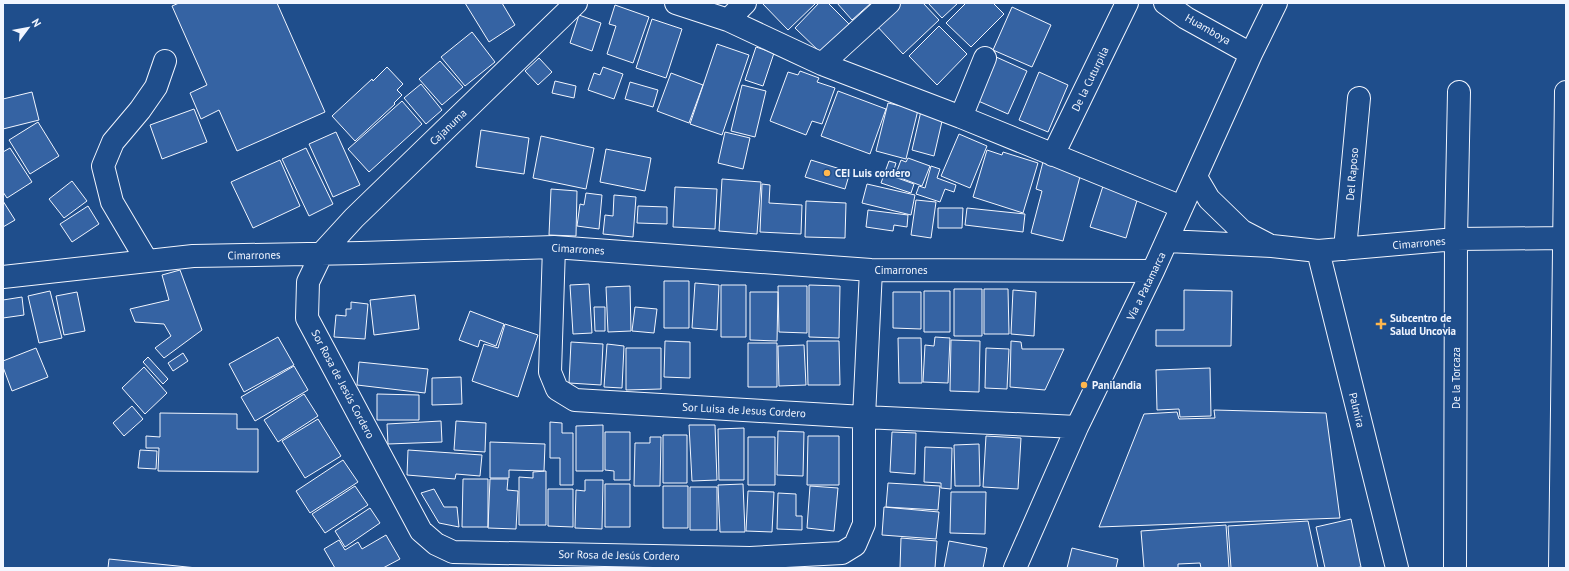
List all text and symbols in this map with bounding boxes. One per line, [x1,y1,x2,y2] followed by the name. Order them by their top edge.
[8,8,48,48] north arrow
[1183,10,1233,48] street label: Huamboya
[29,16,44,29] text: N
[1068,44,1112,114] street label: De la Cuturpila
[426,106,470,148] street label: Cajanuma
[1343,147,1361,201] street label: Del Raposo
[835,166,910,180] place label: CEI Luis cordero
[822,168,832,178] marker: CEI Luis cordero
[1392,234,1446,252] street label: Cimarrones
[551,241,605,257] street label: Cimarrones
[227,248,281,262] street label: Cimarrones
[1123,249,1169,323] street label: Vía a Patamarca
[874,263,928,277] street label: Cimarrones
[1390,311,1456,338] place label: Subcentro de Salud Uncovia
[1375,318,1387,330] marker: Subcentro de Salud Uncovia
[308,327,378,441] street label: Sor Rosa de Jesús Cordero
[1449,347,1463,409] street label: De la Torcaza
[1092,378,1141,392] place label: Panilandia
[1079,380,1089,390] marker: Panilandia
[1346,391,1368,429] street label: Palmira
[682,400,806,420] street label: Sor Luisa de Jesus Cordero
[558,547,680,563] street label: Sor Rosa de Jesús Cordero

